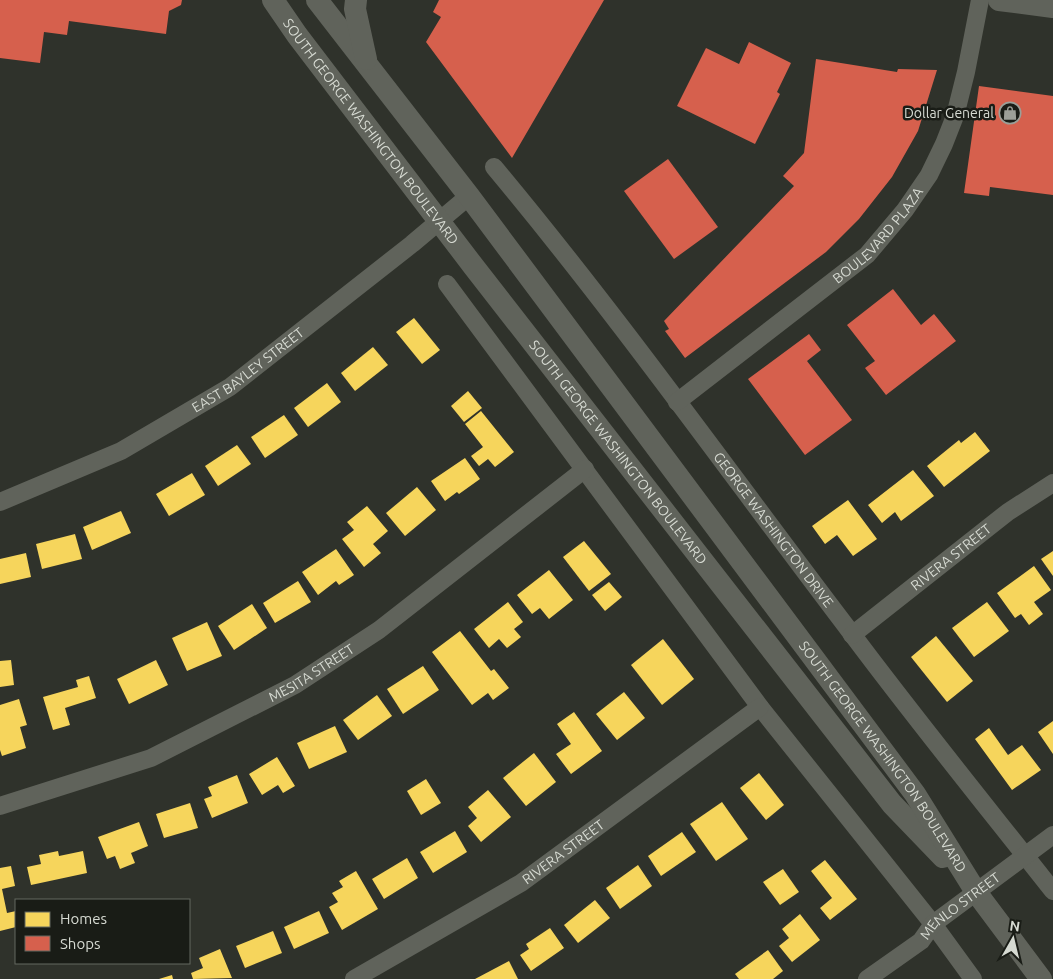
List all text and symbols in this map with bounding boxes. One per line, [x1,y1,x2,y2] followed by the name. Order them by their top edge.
[280,16,462,248] street label: SOUTH GEORGE WASHINGTON BOULEVARD
[998,101,1022,125] shop icon: Dollar General
[904,105,994,121] place label: Dollar General
[829,184,926,287] street label: BOULEVARD PLAZA
[189,324,307,416] street label: EAST BAYLEY STREET
[526,337,710,567] street label: SOUTH GEORGE WASHINGTON BOULEVARD
[710,449,837,610] street label: GEORGE WASHINGTON DRIVE
[908,520,995,594] street label: RIVERA STREET
[796,638,970,875] street label: SOUTH GEORGE WASHINGTON BOULEVARD
[266,640,357,705] street label: MESITA STREET
[519,816,608,887] street label: RIVERA STREET
[917,869,1003,942] street label: MENLO STREET
[15,899,190,964] legend
[60,910,107,927] text: Homes
[988,914,1038,964] north arrow
[1009,917,1021,935] text: N
[60,935,101,952] text: Shops

